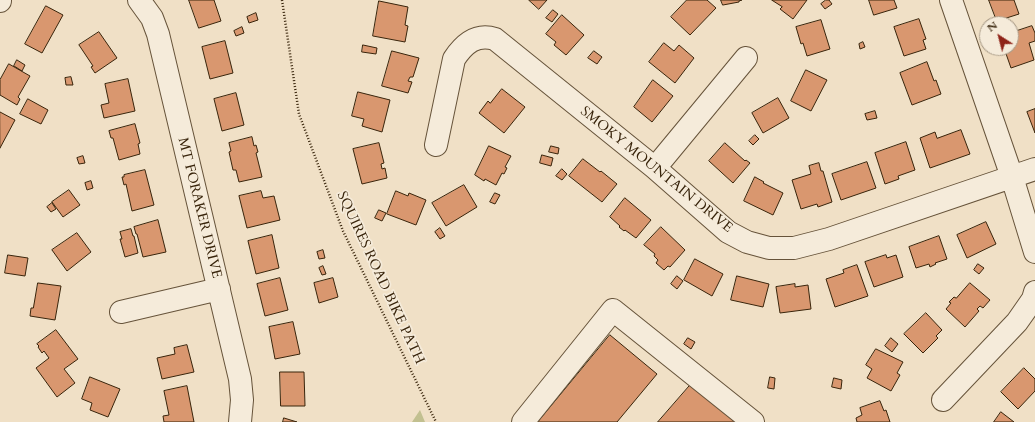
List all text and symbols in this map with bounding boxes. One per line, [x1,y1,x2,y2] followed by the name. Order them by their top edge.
[979,16,1019,56] north arrow
[984,18,1001,36] text: N
[576,103,736,237] street label: SMOKY MOUNTAIN DRIVE
[173,136,225,280] street label: MT FORAKER DRIVE
[333,189,427,367] street label: SQUIRES ROAD BIKE PATH

